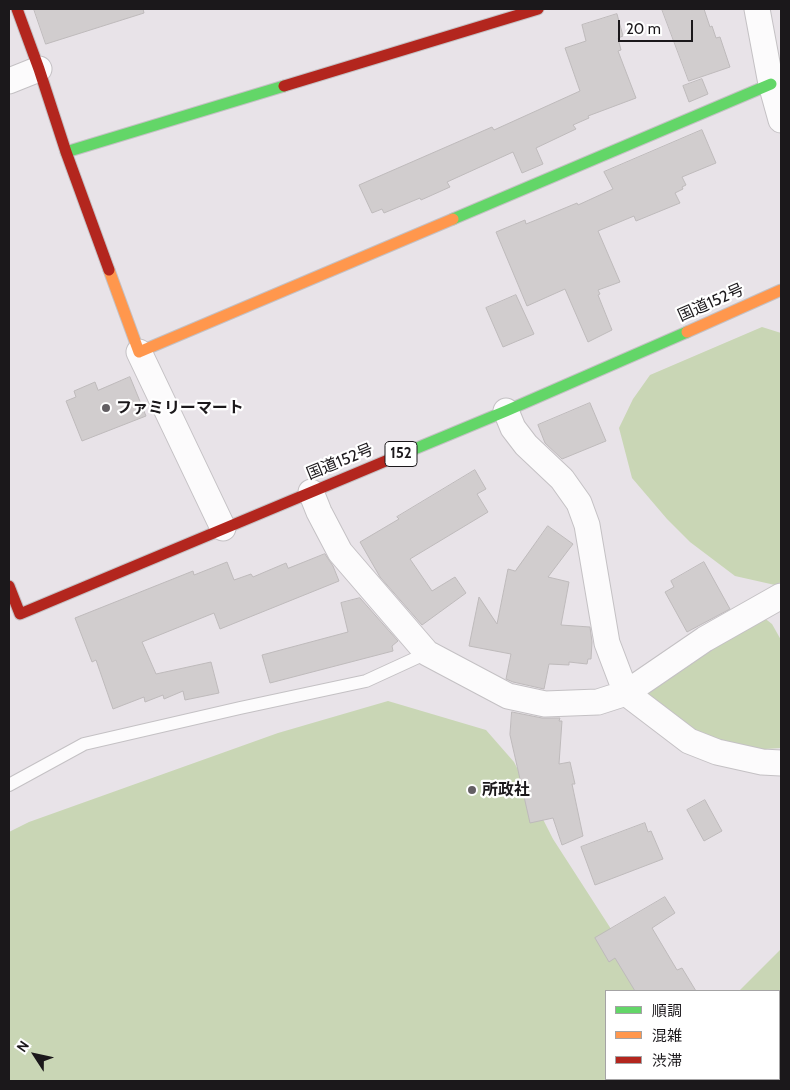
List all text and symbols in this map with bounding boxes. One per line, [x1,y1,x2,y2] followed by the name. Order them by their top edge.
[620,10,695,42] scale bar
[626,20,661,38] text: 20 m
[675,280,747,326] street label: 国道152号
[116,398,244,418] place label: ファミリーマート
[100,402,112,414] marker: ファミリーマート
[304,440,376,484] street label: 国道152号
[385,442,417,466] road number: 152
[482,780,530,800] place label: 所政社
[466,784,478,796] marker: 所政社
[605,990,780,1080] legend
[652,1002,682,1020] text: 順調
[652,1027,682,1045] text: 混雑
[10,1030,60,1080] north arrow
[12,1037,33,1056] text: N
[652,1052,682,1070] text: 渋滞

